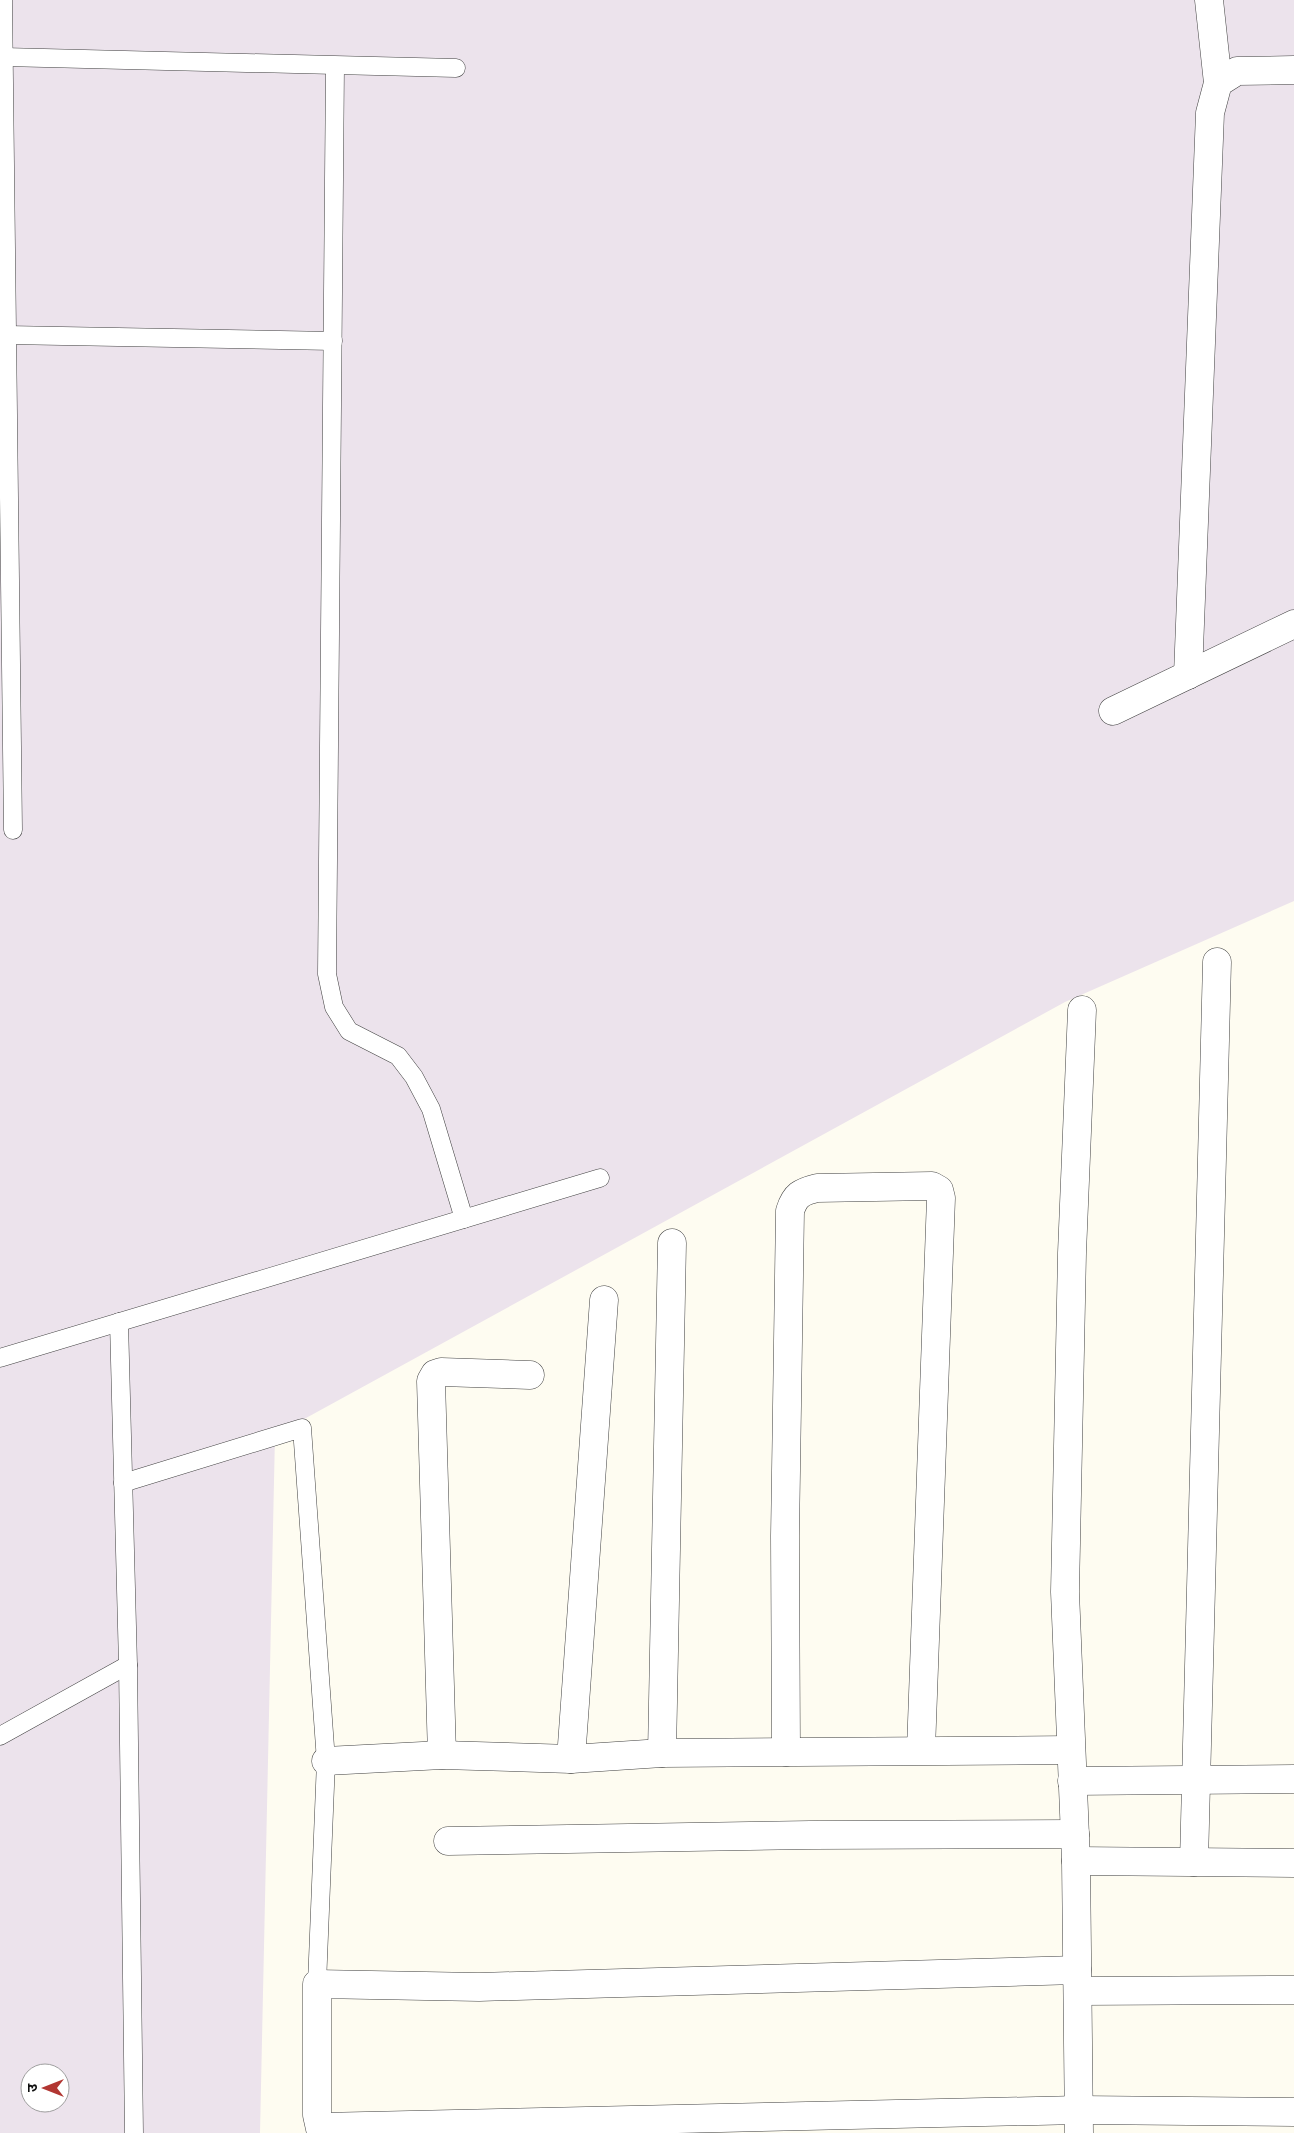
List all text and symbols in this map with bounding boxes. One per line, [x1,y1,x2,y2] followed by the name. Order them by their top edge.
[20,2063,70,2113] north arrow
[23,2083,41,2092] text: उ

